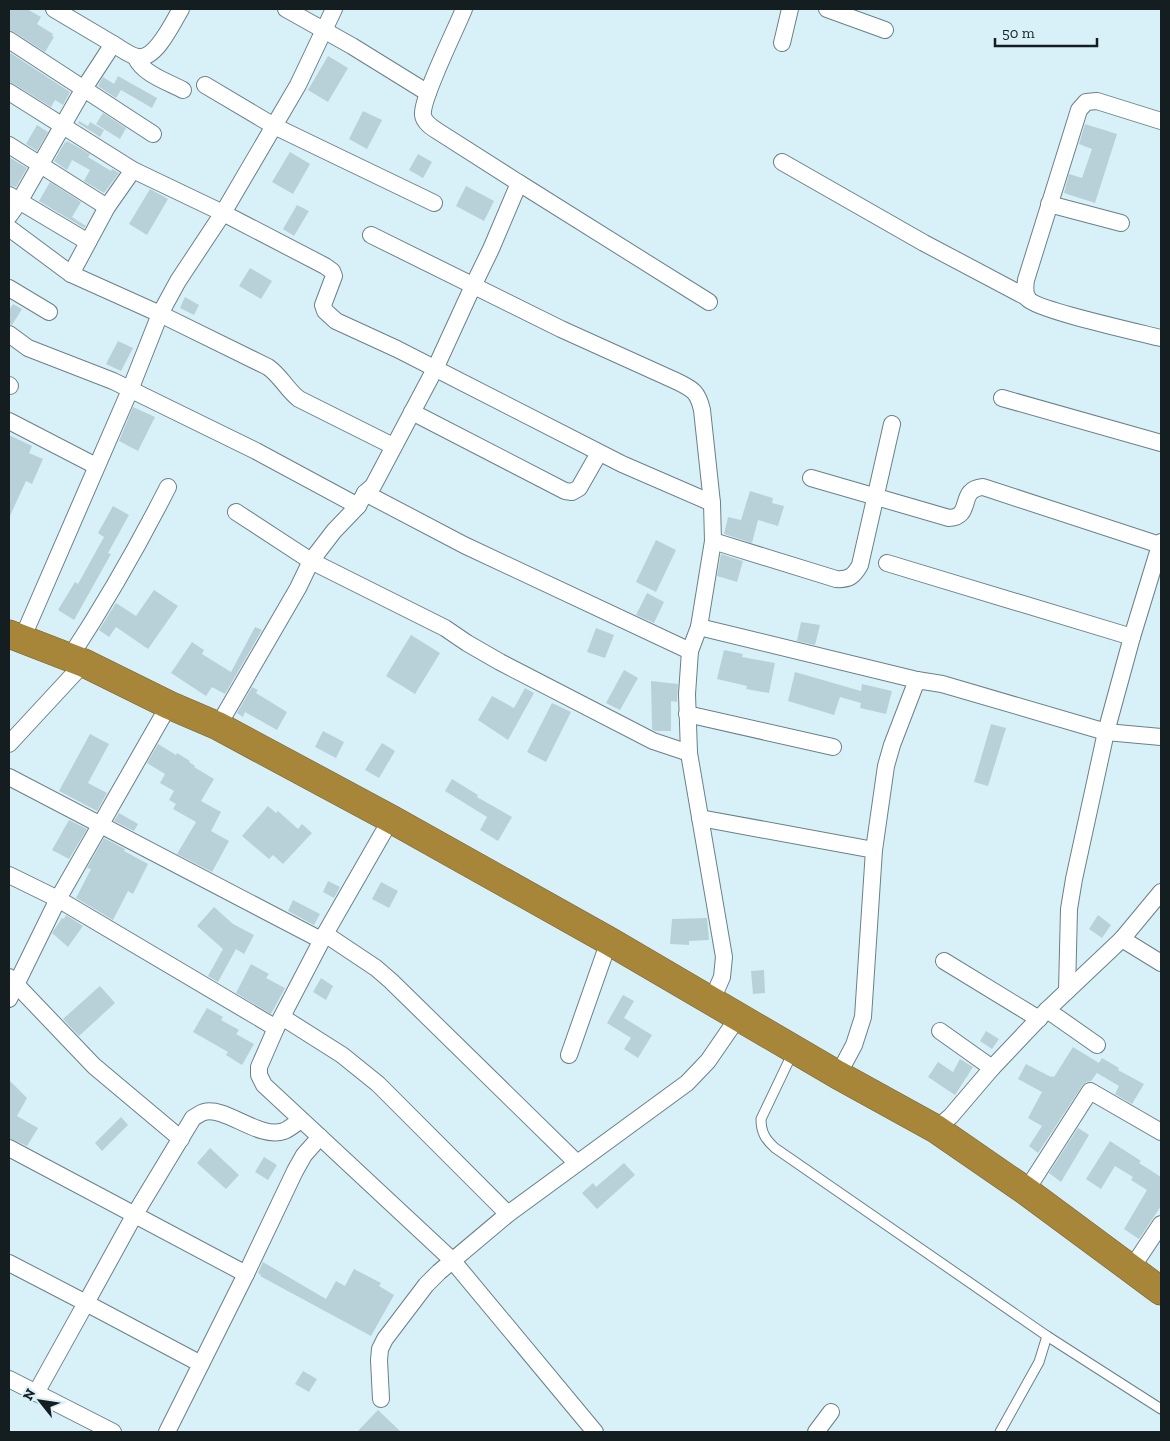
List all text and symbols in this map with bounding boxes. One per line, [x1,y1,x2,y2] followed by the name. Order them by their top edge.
[995,15,1098,47] scale bar
[1002,24,1035,42] text: 50 m
[15,1376,65,1426] north arrow
[19,1386,39,1404] text: N

